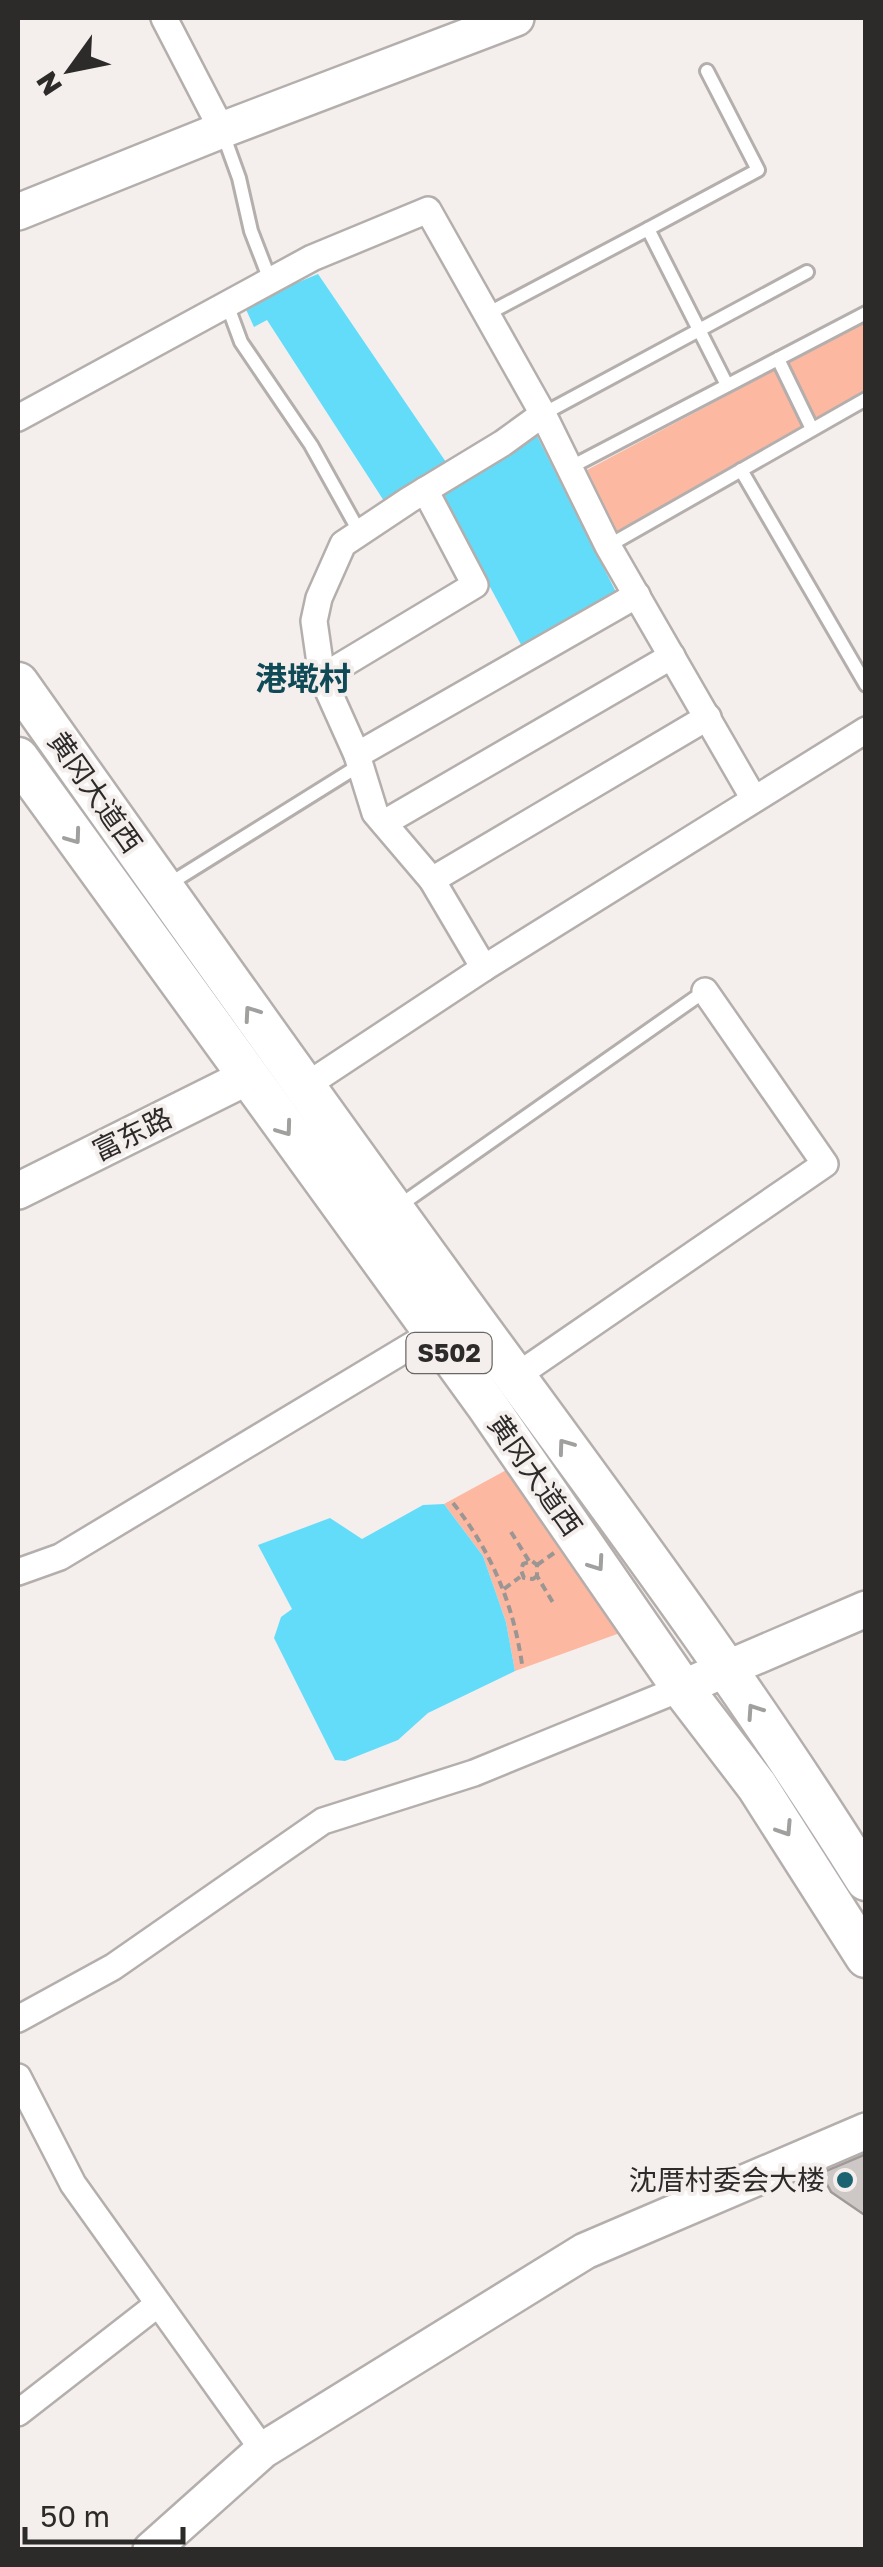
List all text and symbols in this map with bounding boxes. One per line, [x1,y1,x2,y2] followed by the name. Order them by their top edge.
[20,20,120,120] north arrow
[29,66,68,102] text: N
[255,659,351,697] district label: 港墘村
[42,725,149,859] street label: 黄冈大道西
[62,826,81,845] one-way arrow
[245,1005,264,1024] one-way arrow
[87,1100,177,1167] street label: 富东路
[273,1118,291,1136] one-way arrow
[406,1333,492,1373] road number: S502
[482,1408,589,1542] street label: 黄冈大道西
[560,1439,577,1457] one-way arrow
[585,1553,603,1572] one-way arrow
[748,1703,766,1722] one-way arrow
[772,1818,791,1836] one-way arrow
[629,2163,825,2196] place label: 沈厝村委会大楼
[834,2169,856,2191] marker: 沈厝村委会大楼
[25,2482,182,2544] scale bar
[40,2498,110,2534] text: 50 m

